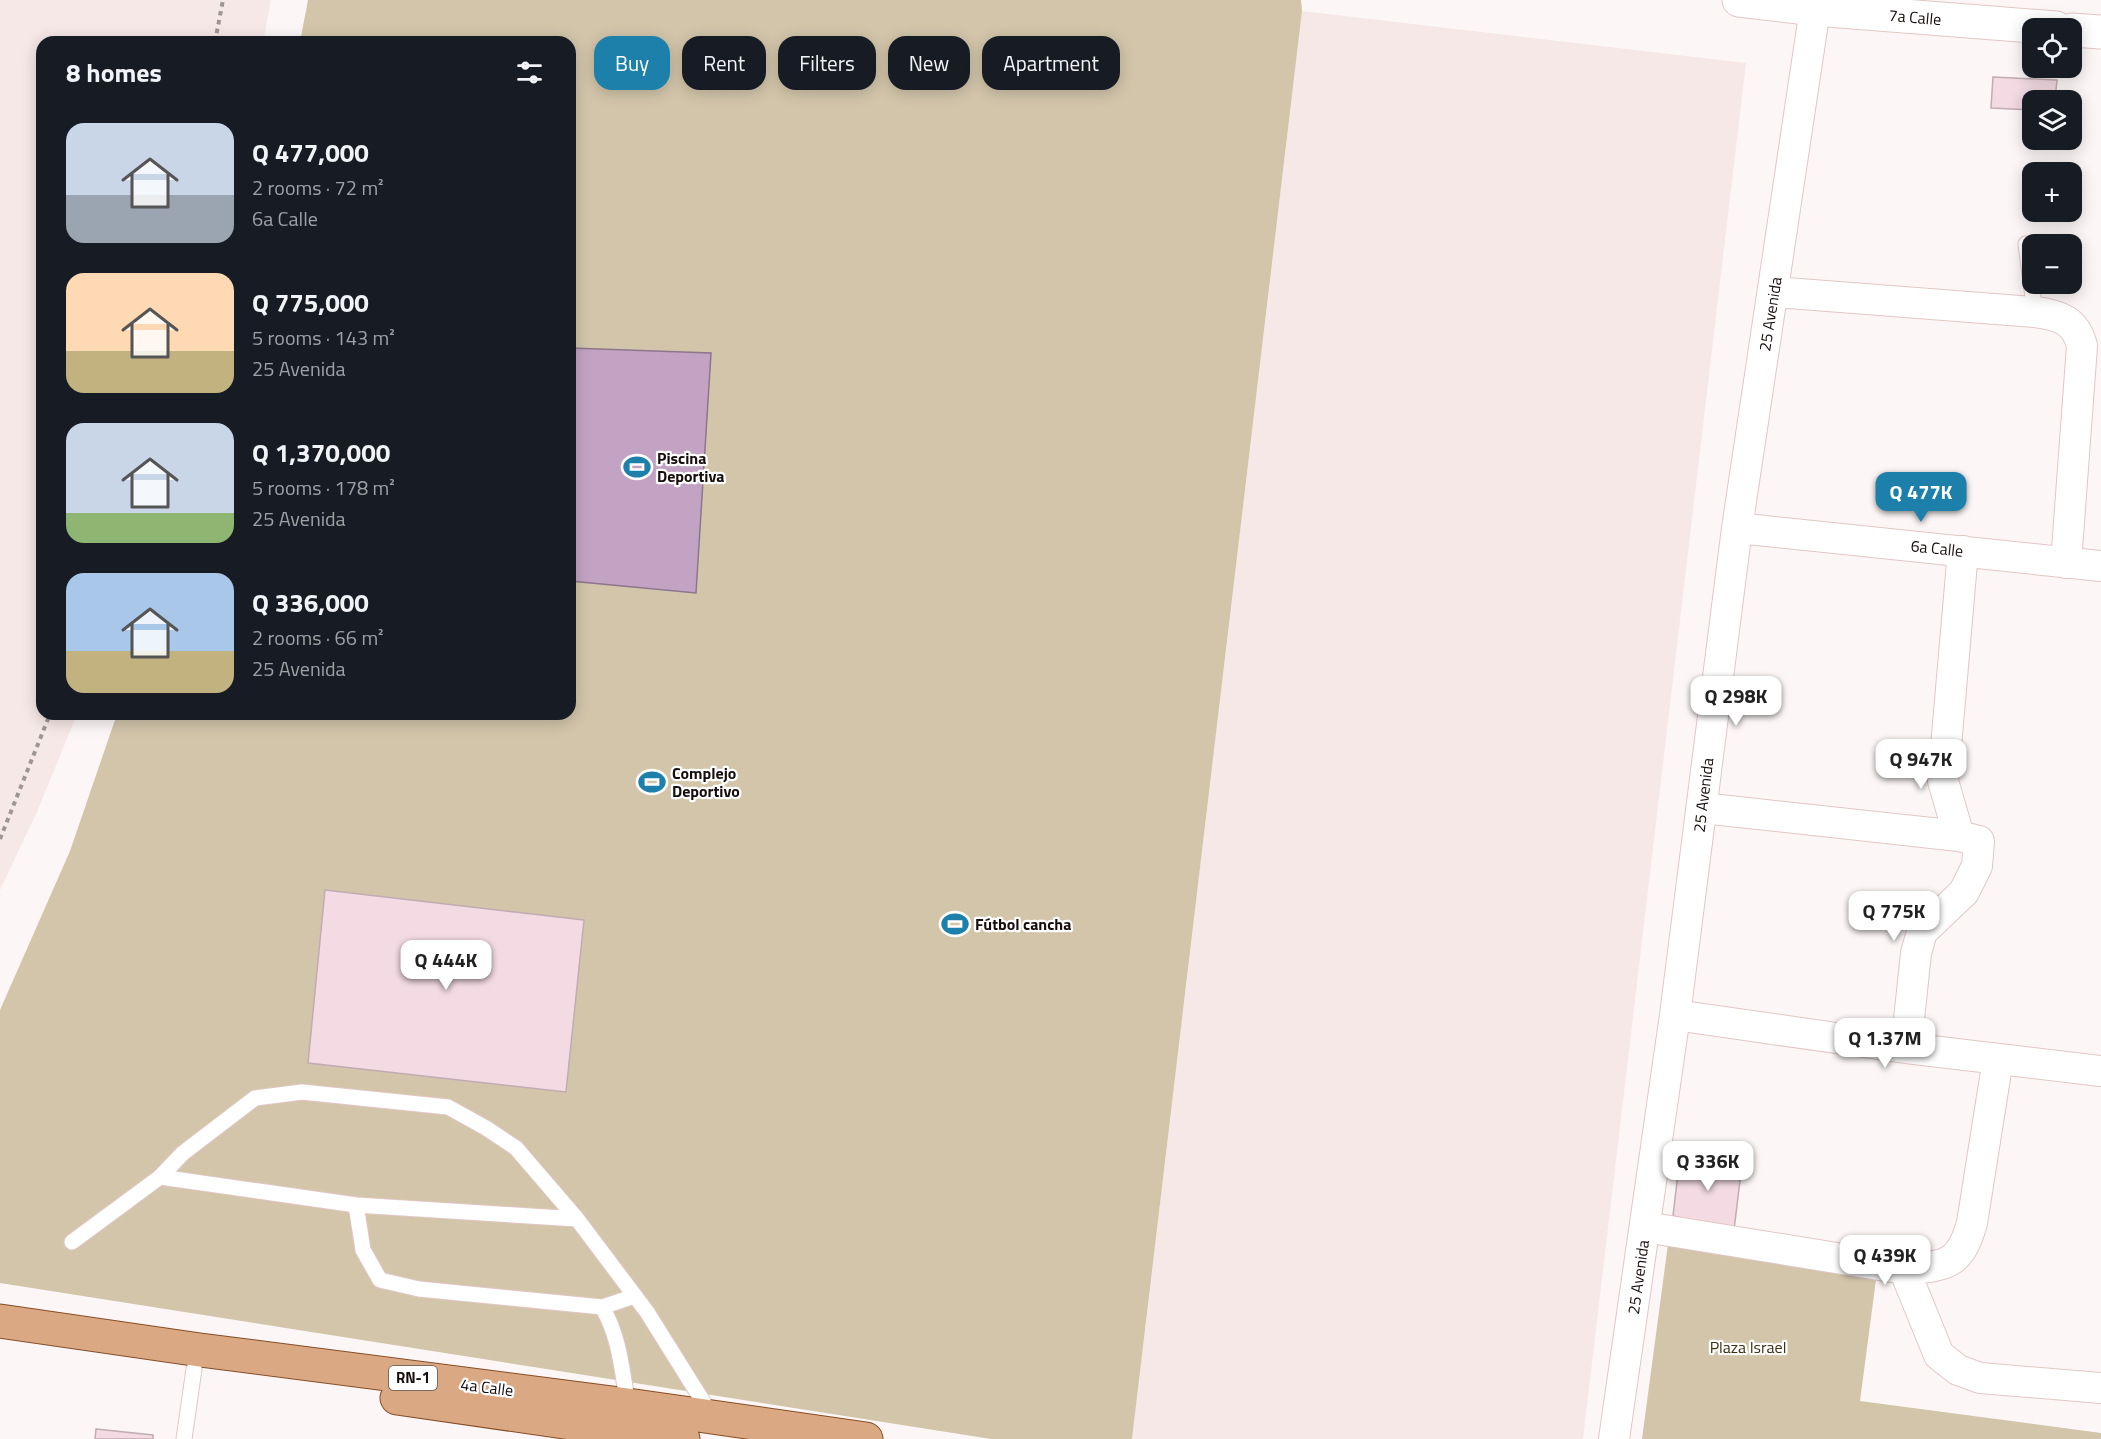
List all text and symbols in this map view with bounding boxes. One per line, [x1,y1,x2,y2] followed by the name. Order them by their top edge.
[1888,3,1942,31] street label: 7a Calle
[2022,18,2082,294] map controls
[2022,18,2082,78] button: locate
[594,36,670,90] chip: Buy
[682,36,766,90] chip: Rent
[778,36,876,90] chip: Filters
[888,36,970,90] chip: New
[982,36,1120,90] chip: Apartment
[66,53,162,92] text: 8 homes
[513,56,546,89] icon: filters
[2022,90,2082,150] button: layers
[252,133,369,172] text: Q 477,000
[114,147,186,219] icon: home
[2022,162,2082,222] button: +
[252,172,384,203] text: 2 rooms · 72 m²
[252,203,318,234] text: 6a Calle
[2022,234,2082,294] button: −
[1752,275,1788,353] street label: 25 Avenida
[252,283,369,322] text: Q 775,000
[114,297,186,369] icon: home
[252,322,395,353] text: 5 rooms · 143 m²
[252,353,346,384] text: 25 Avenida
[252,433,390,472] text: Q 1,370,000
[657,446,725,488] place label: Piscina Deportiva
[114,447,186,519] icon: home
[622,452,652,482] sports icon: Piscina Deportiva
[252,472,395,503] text: 5 rooms · 178 m²
[1872,472,1970,523] pin: Q 477K
[1890,476,1952,507] text: Q 477K
[252,503,346,534] text: 25 Avenida
[1910,533,1964,563] street label: 6a Calle
[252,583,369,622] text: Q 336,000
[114,597,186,669] icon: home
[252,622,384,653] text: 2 rooms · 66 m²
[252,653,346,684] text: 25 Avenida
[1687,676,1785,727] pin: Q 298K
[1705,680,1767,711] text: Q 298K
[1872,739,1970,790] pin: Q 947K
[1890,743,1952,774] text: Q 947K
[1687,756,1719,834] street label: 25 Avenida
[672,761,740,803] place label: Complejo Deportivo
[637,767,667,797] sports icon: Complejo Deportivo
[1845,891,1943,942] pin: Q 775K
[1863,895,1925,926] text: Q 775K
[940,909,970,939] sports icon: Fútbol cancha
[975,912,1071,936] place label: Fútbol cancha
[397,940,495,991] pin: Q 444K
[415,944,477,975] text: Q 444K
[1830,1018,1940,1069] pin: Q 1.37M
[1848,1022,1922,1053] text: Q 1.37M
[1659,1141,1757,1192] pin: Q 336K
[1677,1145,1739,1176] text: Q 336K
[1836,1235,1934,1286] pin: Q 439K
[1621,1238,1655,1316] street label: 25 Avenida
[1854,1239,1916,1270] text: Q 439K
[1710,1335,1786,1359] park label: Plaza Israel
[389,1366,437,1390] road number: RN-1
[459,1372,515,1402] street label: 4a Calle

